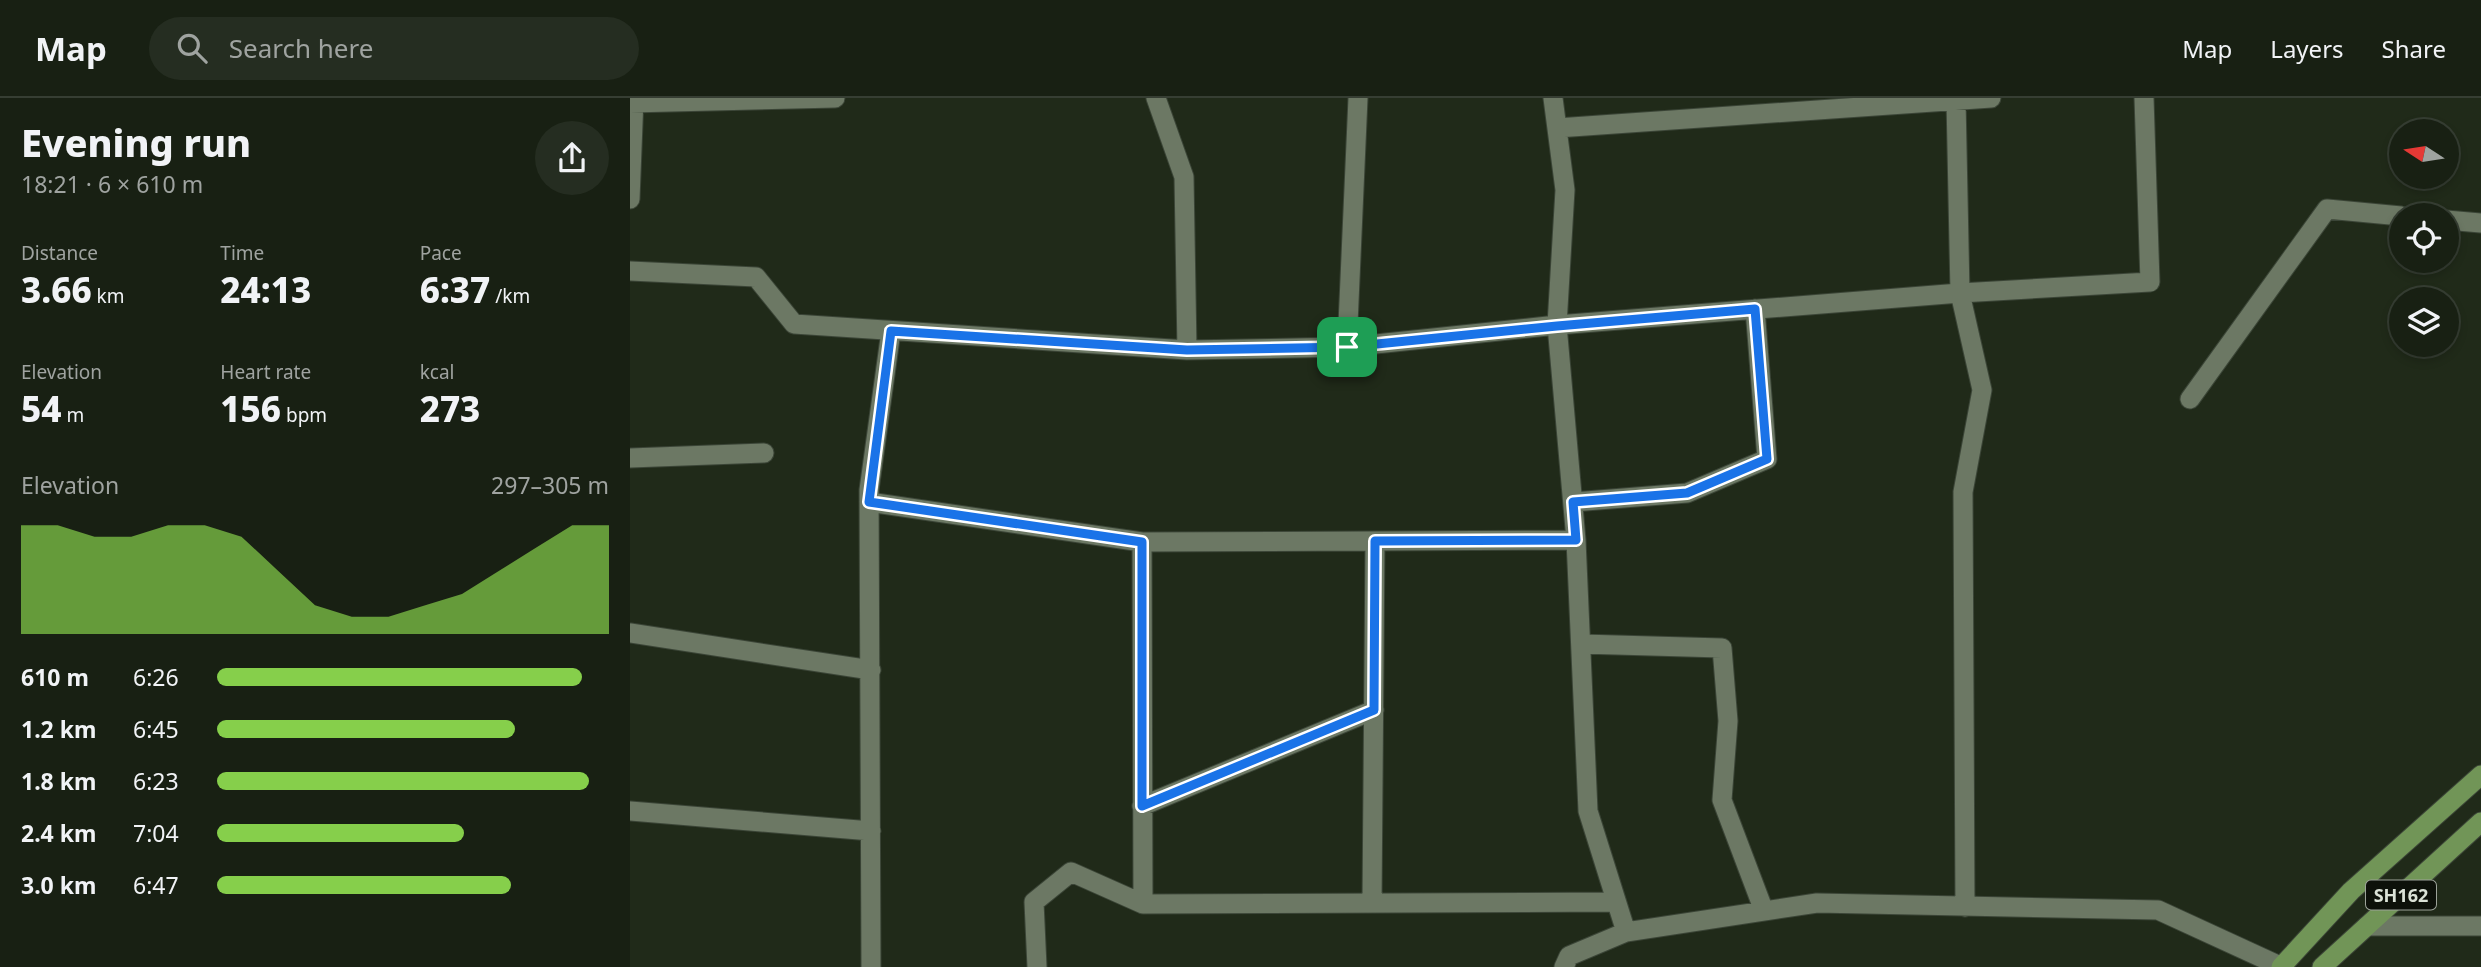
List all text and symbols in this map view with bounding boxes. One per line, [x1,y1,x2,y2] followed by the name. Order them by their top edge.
[149,17,639,80] search box
[35,26,107,71] text: Map
[173,29,211,67] icon: search
[229,30,373,66] text: Search here
[2182,32,2232,65] text: Map
[2270,32,2344,65] text: Layers
[2382,32,2446,65] text: Share
[21,116,251,168] text: Evening run
[2389,119,2459,189] north arrow
[2389,119,2459,357] map controls
[535,121,609,195] button: share
[21,168,203,200] text: 18:21 · 6 × 610 m
[2389,203,2459,273] button: locate
[21,240,98,266] text: Distance
[220,240,264,266] text: Time
[420,240,462,266] text: Pace
[21,266,92,313] text: 3.66
[220,266,311,313] text: 24:13
[420,266,490,313] text: 6:37
[92,283,125,309] text: km
[490,283,530,309] text: /km
[2389,287,2459,357] button: layers
[1317,317,1377,377] pin
[1328,328,1366,366] icon: arrive
[21,359,102,385] text: Elevation
[220,359,311,385] text: Heart rate
[420,359,454,385] text: kcal
[21,385,61,432] text: 54
[220,385,281,432] text: 156
[420,385,480,432] text: 273
[61,402,84,428] text: m
[281,402,327,428] text: bpm
[21,469,119,501] text: Elevation
[491,469,609,501] text: 297–305 m
[21,661,89,693] text: 610 m
[133,661,179,693] text: 6:26
[21,713,96,745] text: 1.2 km
[133,713,179,745] text: 6:45
[21,765,96,797] text: 1.8 km
[133,765,179,797] text: 6:23
[21,817,96,849] text: 2.4 km
[133,817,179,849] text: 7:04
[21,869,96,901] text: 3.0 km
[133,869,179,901] text: 6:47
[2366,880,2436,910] road number: SH162

